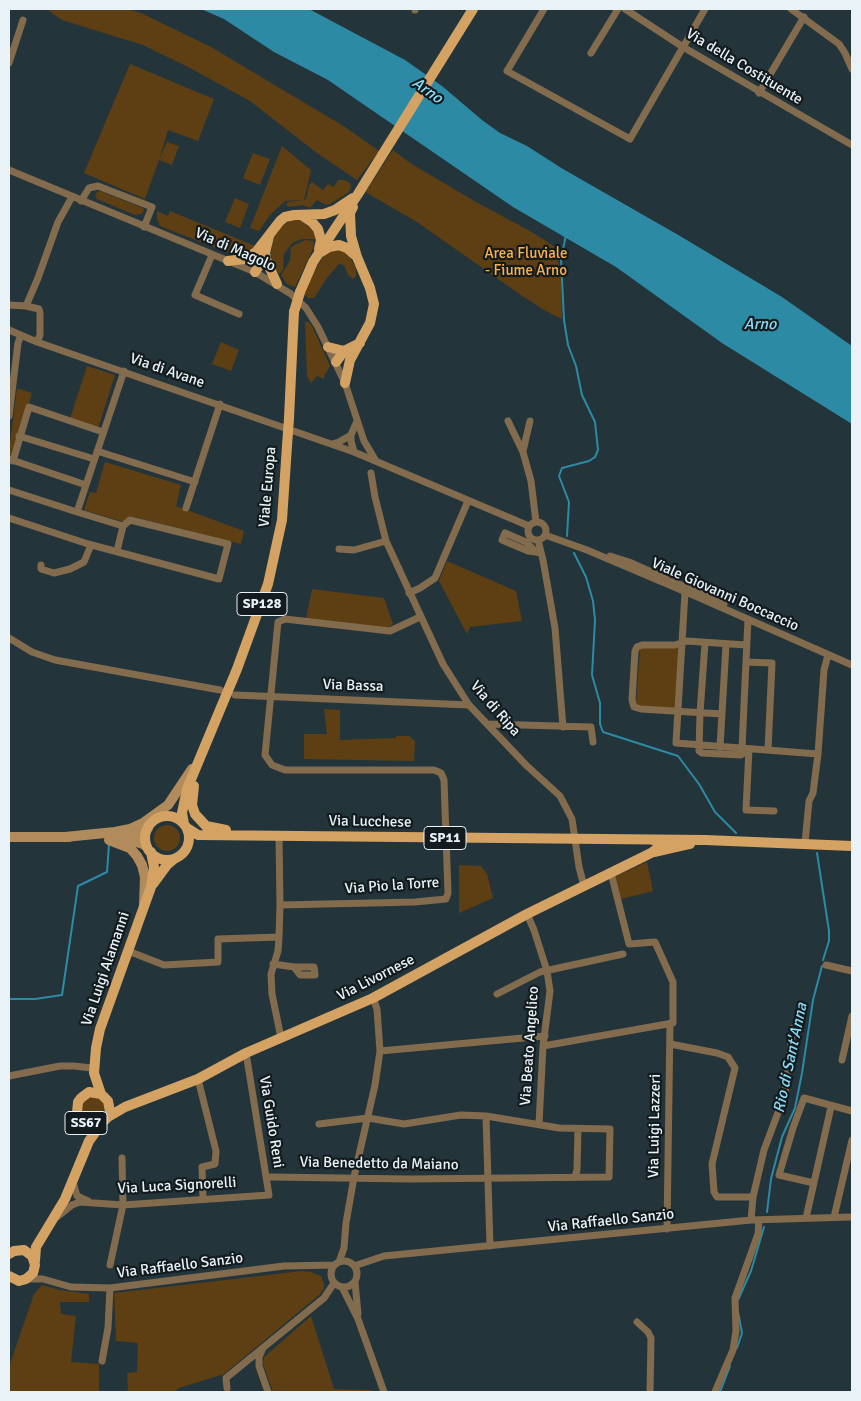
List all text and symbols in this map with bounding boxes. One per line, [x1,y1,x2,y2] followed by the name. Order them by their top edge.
[682,25,806,109] street label: Via della Costituente
[408,74,446,108] water label: Arno
[192,224,278,276] street label: Via di Magolo
[484,245,568,280] park label: Area Fluviale - Fiume Arno
[744,315,776,335] water label: Arno
[127,350,207,392] street label: Via di Avane
[256,446,280,528] street label: Viale Europa
[649,554,801,636] street label: Viale Giovanni Boccaccio
[237,592,287,616] road number: SP128
[322,676,384,696] street label: Via Bassa
[466,678,524,740] street label: Via di Ripa
[328,812,412,832] street label: Via Lucchese
[424,826,466,850] road number: SP11
[344,874,440,898] street label: Via Pio la Torre
[78,910,134,1028] street label: Via Luigi Alamanni
[334,951,418,1005] street label: Via Livornese
[517,986,543,1106] street label: Via Beato Angelico
[770,1001,812,1115] water label: Rio di Sant'Anna
[645,1074,665,1178] street label: Via Luigi Lazzeri
[255,1075,287,1169] street label: Via Guido Reni
[65,1112,107,1134] road number: SS67
[299,1154,459,1174] street label: Via Benedetto da Maiano
[117,1174,237,1198] street label: Via Luca Signorelli
[547,1205,675,1237] street label: Via Raffaello Sanzio
[116,1249,244,1283] street label: Via Raffaello Sanzio

